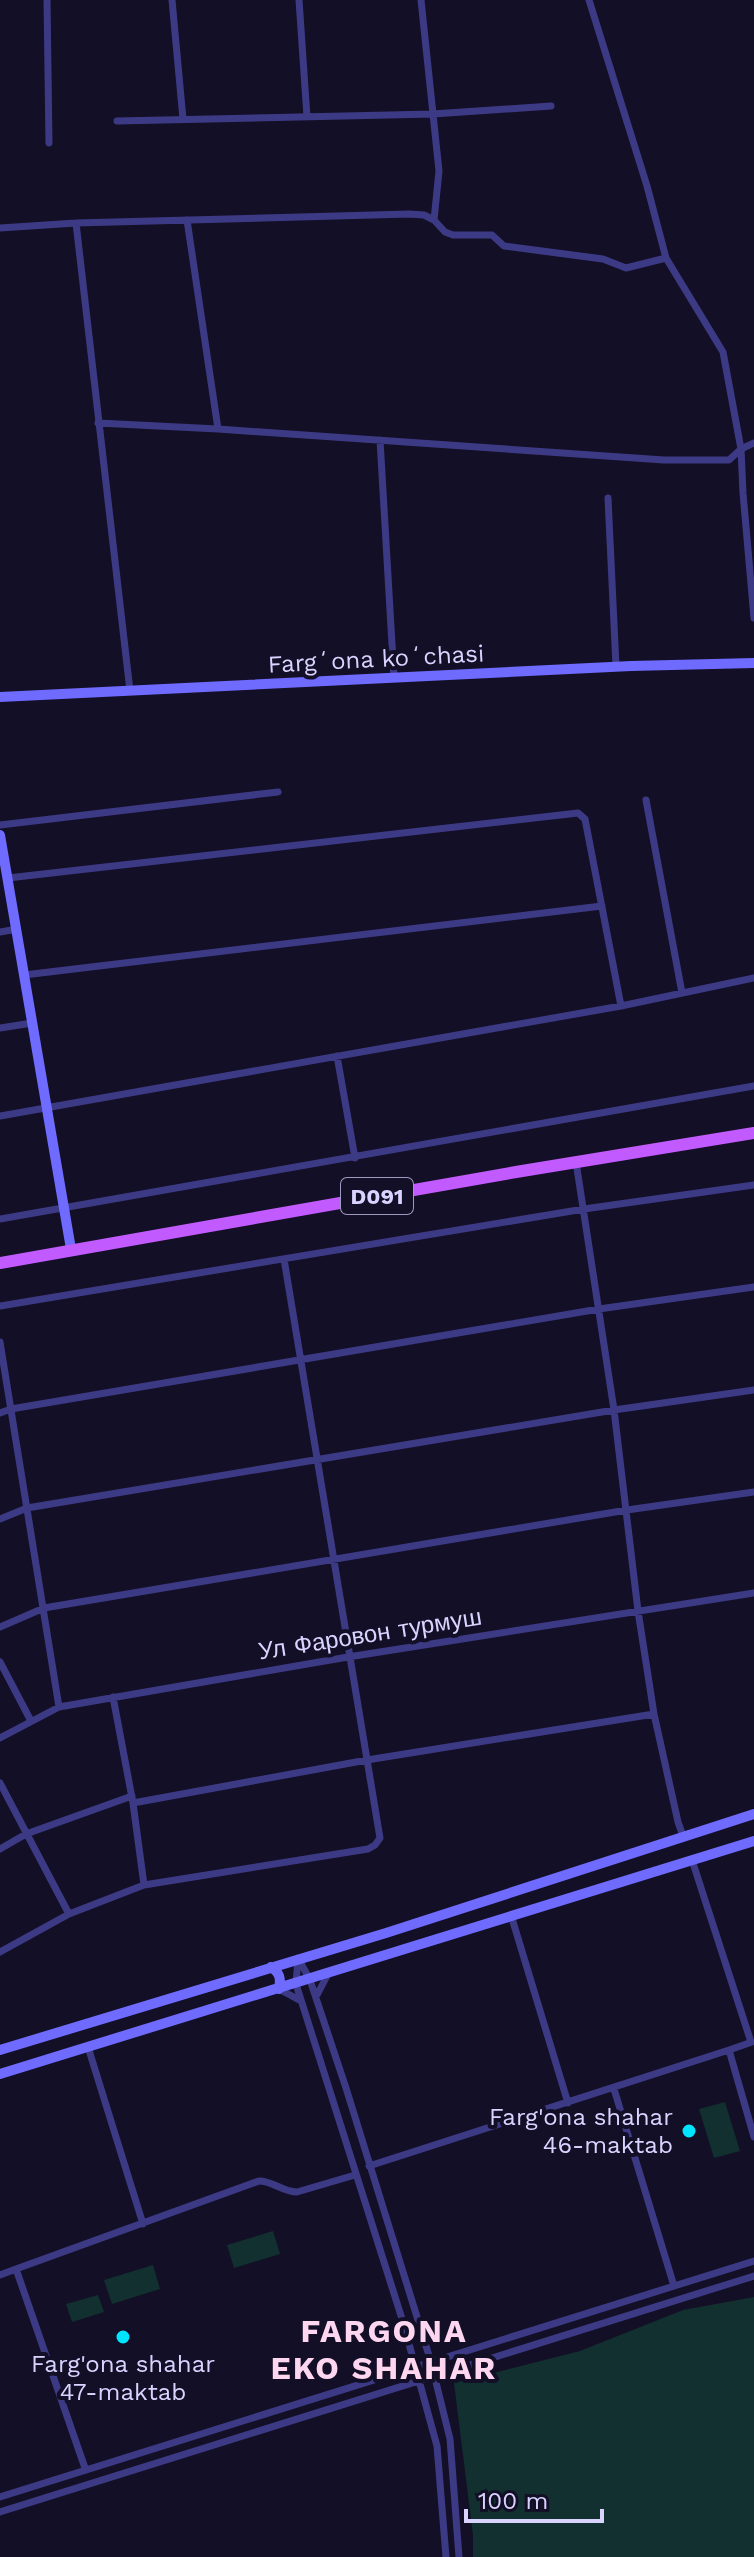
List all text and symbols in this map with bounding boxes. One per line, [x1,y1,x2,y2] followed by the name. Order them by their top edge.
[267,639,485,679] street label: Fargʻona koʻchasi
[341,1178,413,1214] road number: D091
[256,1603,484,1665] street label: Ул Фаровон турмуш
[489,2103,673,2159] place label: Farg'ona shahar 46-maktab
[680,2122,698,2140] marker: Farg'ona shahar 46-maktab
[271,2312,497,2387] district label: FARGONA EKO SHAHAR
[114,2328,132,2346] marker: Farg'ona shahar 47-maktab
[31,2350,215,2406] place label: Farg'ona shahar 47-maktab
[466,2473,602,2523] scale bar
[478,2487,548,2515] text: 100 m

